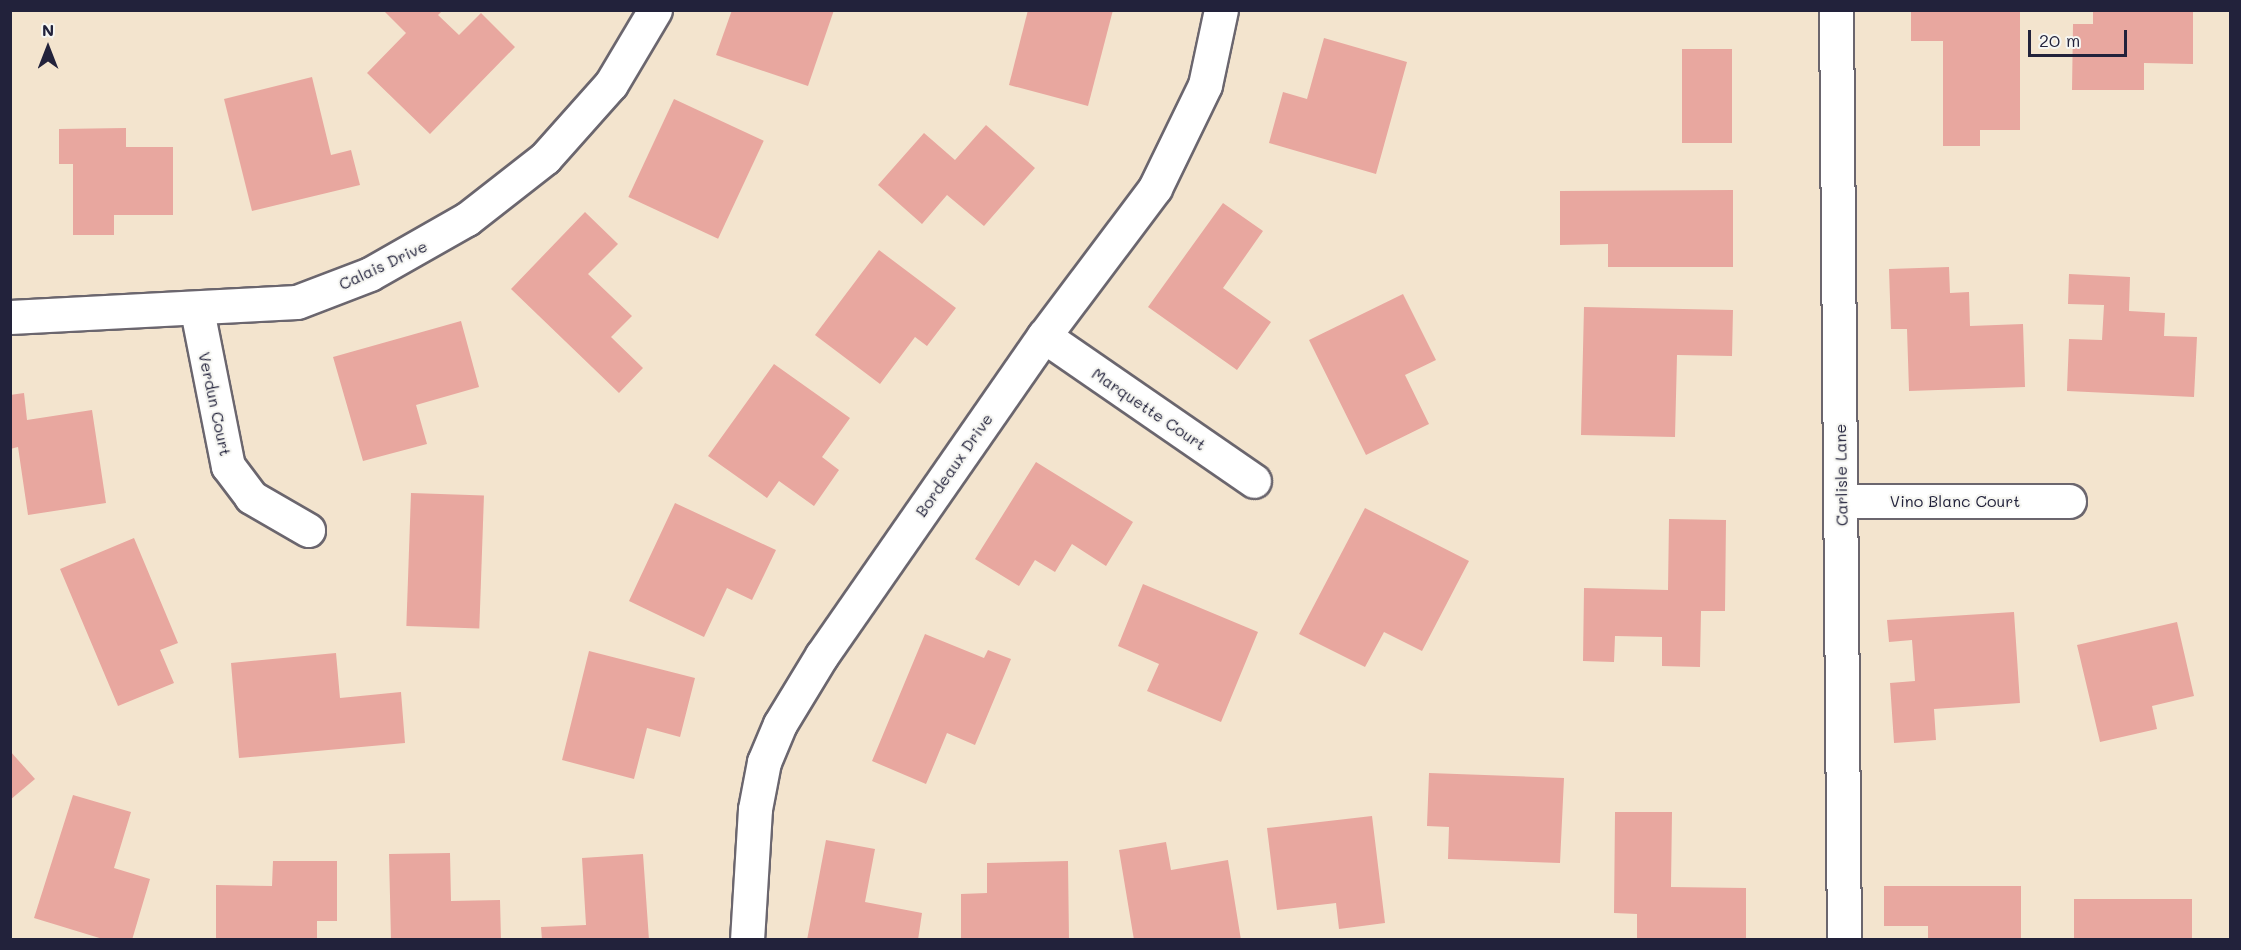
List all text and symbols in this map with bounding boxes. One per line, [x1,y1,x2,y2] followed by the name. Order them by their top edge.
[18,18,78,78] north arrow
[2031,18,2130,56] scale bar
[42,19,54,40] text: N
[2039,28,2080,52] text: 20 m
[336,236,430,294] street label: Calais Drive
[195,350,235,458] street label: Verdun Court
[1088,364,1210,454] street label: Marquette Court
[911,410,997,520] street label: Bordeaux Drive
[1831,424,1851,526] street label: Carlisle Lane
[1890,491,2020,511] street label: Vino Blanc Court

